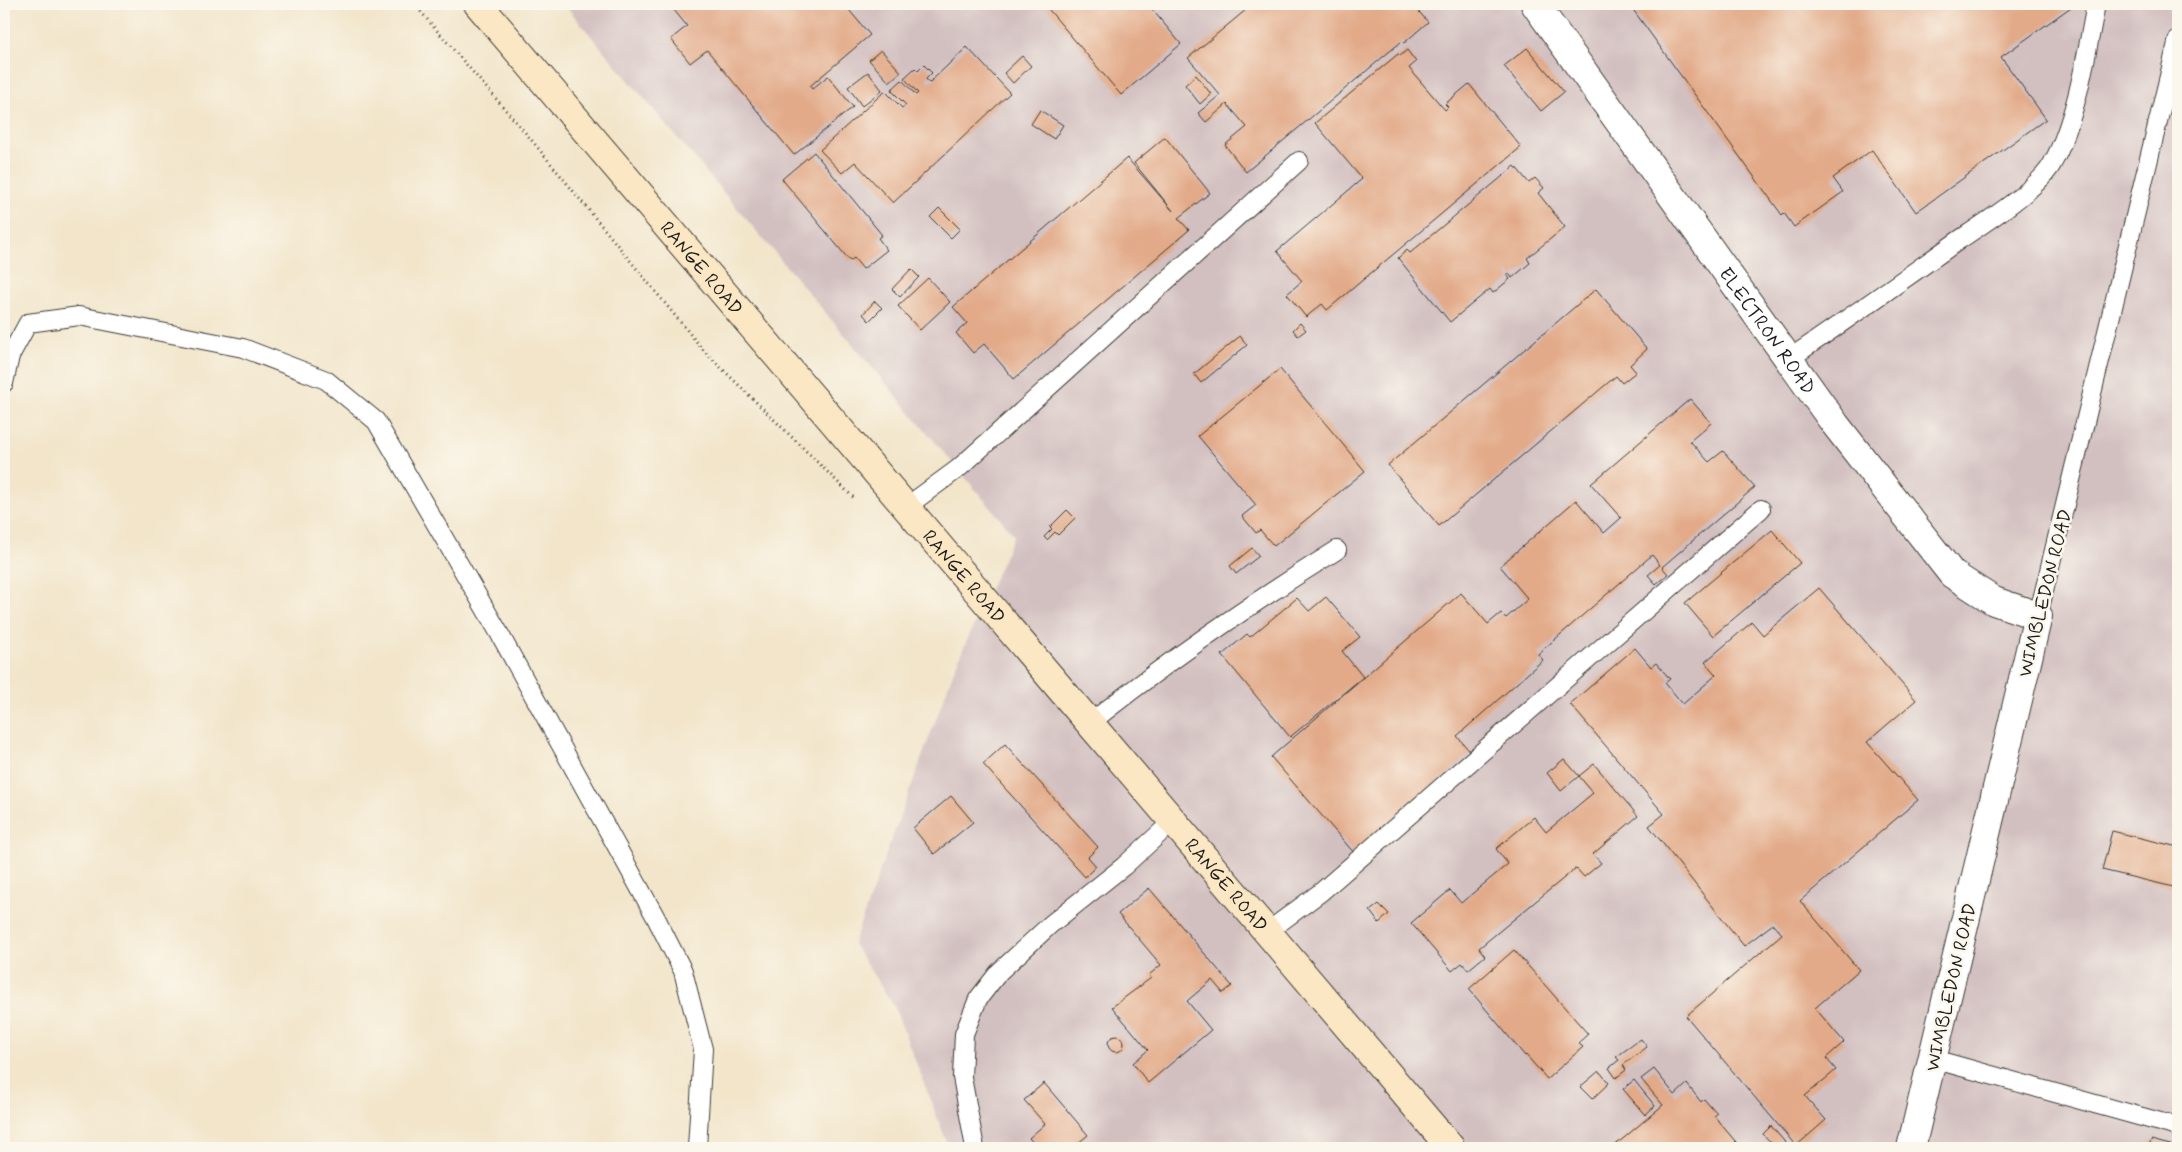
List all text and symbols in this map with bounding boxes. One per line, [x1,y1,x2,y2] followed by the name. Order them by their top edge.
[654,216,748,321] street label: RANGE ROAD
[1713,263,1821,400] street label: ELECTRON ROAD
[2012,507,2078,680] street label: WIMBLEDON ROAD
[916,525,1010,629] street label: RANGE ROAD
[1179,833,1273,938] street label: RANGE ROAD
[1920,901,1983,1074] street label: WIMBLEDON ROAD

